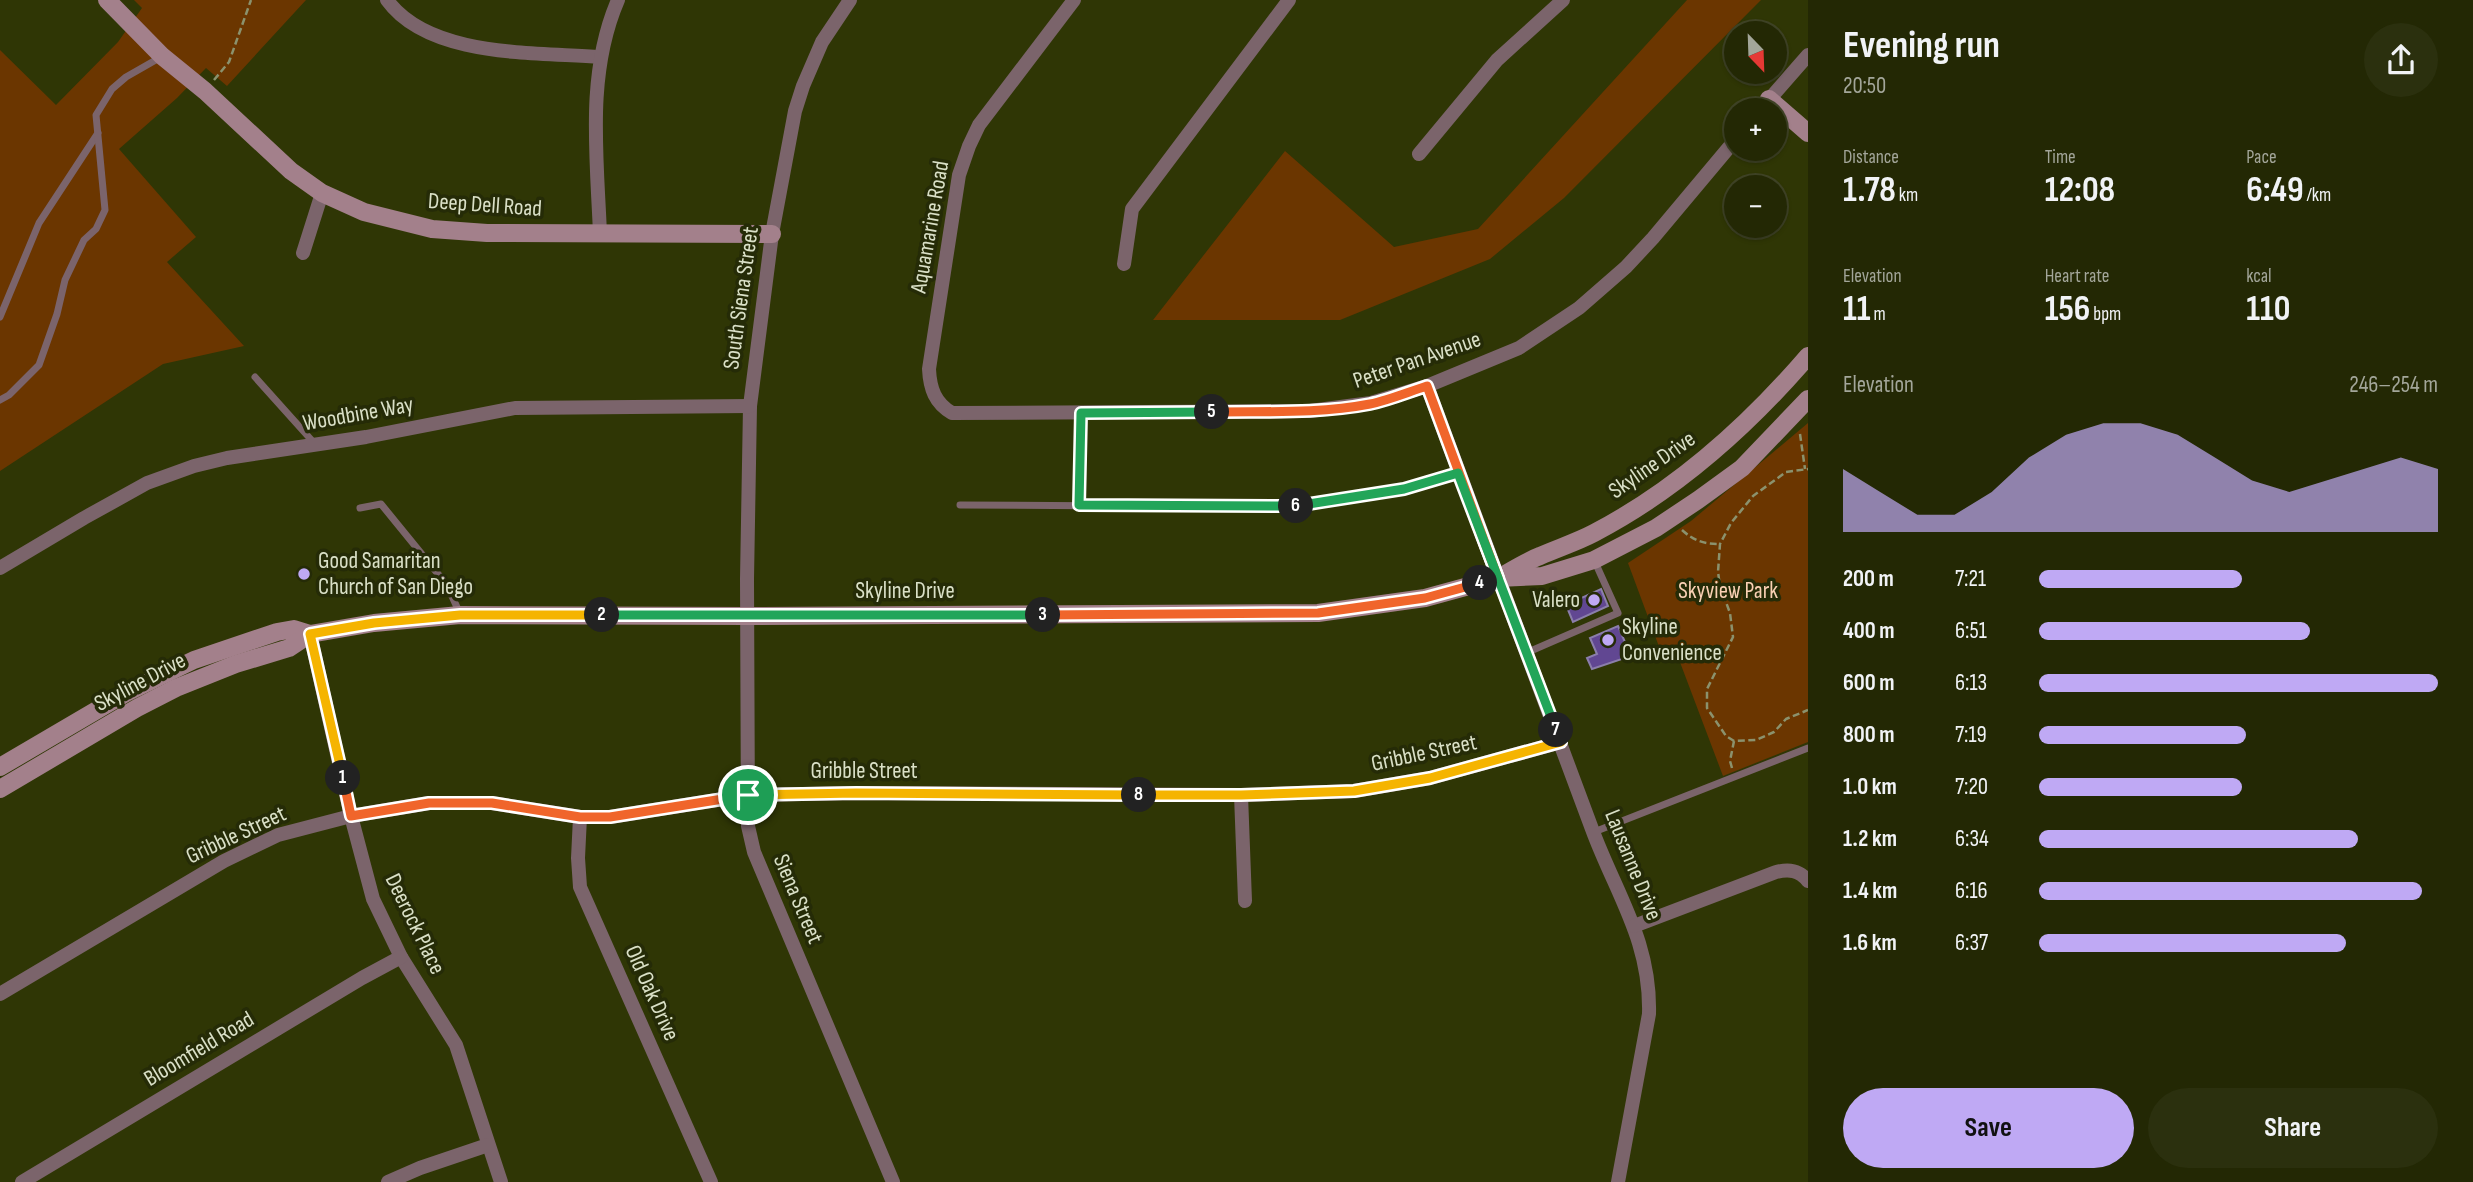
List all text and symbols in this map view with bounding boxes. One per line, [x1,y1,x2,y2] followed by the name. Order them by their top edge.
[1724,21,1787,84] north arrow
[1724,21,1787,238] map controls
[1843,23,2000,68] text: Evening run
[2364,23,2438,97] button: share
[1843,72,1886,100] text: 20:50
[1724,98,1787,161] button: +
[1843,146,1899,169] text: Distance
[2045,146,2076,169] text: Time
[2246,146,2277,169] text: Pace
[904,159,955,296] street label: Aquamarine Road
[1843,169,1896,212] text: 1.78
[2045,169,2115,212] text: 12:08
[2246,169,2304,212] text: 6:49
[1724,175,1787,238] button: −
[1896,184,1918,207] text: km
[2304,184,2331,207] text: /km
[427,187,543,223] street label: Deep Dell Road
[717,225,765,371] street label: South Siena Street
[1843,265,1902,288] text: Elevation
[2045,265,2110,288] text: Heart rate
[2246,265,2271,288] text: kcal
[1843,288,1870,331] text: 11
[2045,288,2090,331] text: 156
[2246,288,2290,331] text: 110
[1870,303,1886,326] text: m
[2090,303,2121,326] text: bpm
[1349,325,1485,395] street label: Peter Pan Avenue
[1843,371,1914,399] text: Elevation
[2349,371,2438,399] text: 246–254 m
[301,390,416,437] street label: Woodbine Way
[1194,394,1230,430] pin: 5
[1207,400,1216,423] text: 5
[1603,425,1701,505] street label: Skyline Drive
[1278,489,1314,524] pin: 6
[1291,494,1300,517] text: 6
[318,547,473,601] place label: Good Samaritan Church of San Diego
[1843,565,1894,593] text: 200 m
[1955,565,1986,593] text: 7:21
[296,566,312,582] marker: Good Samaritan Church of San Diego
[1462,566,1498,600] pin: 4
[1475,571,1484,594] text: 4
[855,577,955,605] street label: Skyline Drive
[1678,577,1778,605] park label: Skyview Park
[1532,586,1580,614] place label: Valero
[1586,592,1602,608] marker: Valero
[584,598,620,632] pin: 2
[1026,598,1060,632] pin: 3
[597,603,606,626] text: 2
[1038,603,1047,626] text: 3
[1622,613,1722,667] place label: Skyline Convenience
[1843,617,1894,645] text: 400 m
[1955,617,1987,645] text: 6:51
[1600,632,1616,648] marker: Skyline Convenience
[90,646,190,718] street label: Skyline Drive
[1843,669,1895,697] text: 600 m
[1955,669,1987,697] text: 6:13
[1538,712,1574,748] pin: 7
[1551,718,1560,741] text: 7
[1843,721,1895,749] text: 800 m
[1955,721,1987,749] text: 7:19
[1369,728,1479,778] street label: Gribble Street
[810,757,918,785] street label: Gribble Street
[326,760,360,796] pin: 1
[718,765,778,825] pin
[339,766,346,789] text: 1
[1843,773,1897,801] text: 1.0 km
[1955,773,1988,801] text: 7:20
[729,776,767,814] icon: arrive
[1122,778,1156,812] pin: 8
[1134,783,1143,806] text: 8
[182,800,290,870] street label: Gribble Street
[1598,806,1668,924] street label: Lausanne Drive
[1843,825,1897,853] text: 1.2 km
[1955,825,1989,853] text: 6:34
[767,850,829,948] street label: Siena Street
[379,869,451,979] street label: Deerock Place
[1843,877,1897,905] text: 1.4 km
[1955,877,1988,905] text: 6:16
[1843,929,1897,957] text: 1.6 km
[1955,929,1988,957] text: 6:37
[619,941,685,1045] street label: Old Oak Drive
[139,1005,259,1093] street label: Bloomfield Road
[1843,1088,2134,1168] button: Save
[2148,1088,2438,1168] button: Share

